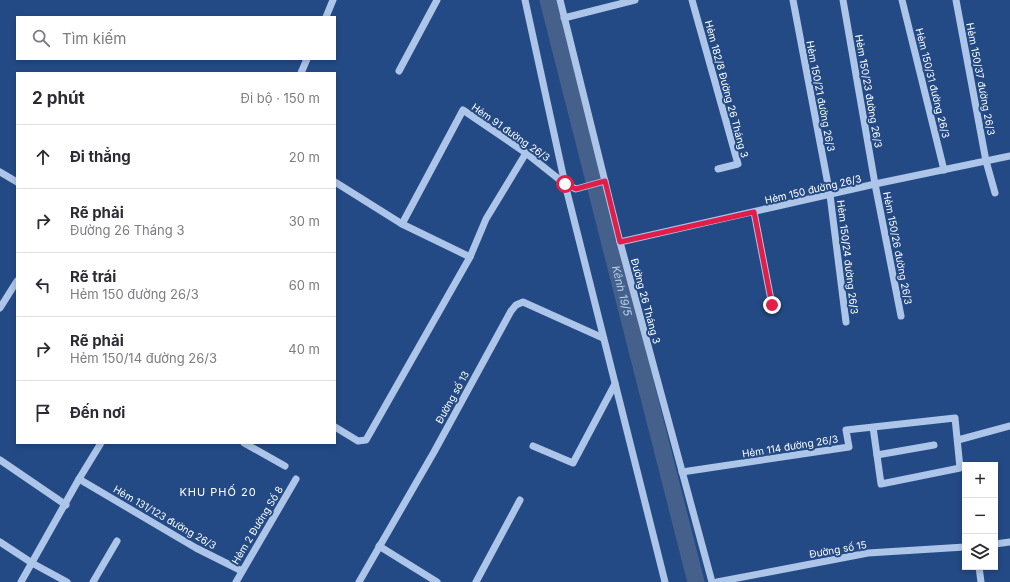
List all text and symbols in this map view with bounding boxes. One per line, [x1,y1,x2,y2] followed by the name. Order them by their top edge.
[16,16,336,60] search box
[703,19,751,159] street label: Hẻm 182/8 Đường 26 Tháng 3
[964,22,998,136] street label: Hẻm 150/37 đường 26/3
[30,27,52,49] icon: search
[914,27,952,139] street label: Hẻm 150/31 đường 26/3
[62,29,126,48] text: Tìm kiếm
[853,33,885,149] street label: Hẻm 150/23 đường 26/3
[804,40,838,152] street label: Hẻm 150/21 đường 26/3
[32,88,85,108] text: 2 phút
[241,90,320,106] text: Đi bộ · 150 m
[470,100,552,164] street label: Hẻm 91 đường 26/3
[32,146,54,168] icon: ahead
[70,147,131,166] text: Đi thẳng
[289,149,320,165] text: 20 m
[763,172,863,206] street label: Hẻm 150 đường 26/3
[556,175,574,193] route start
[881,190,915,306] street label: Hẻm 150/26 đường 26/3
[835,199,861,315] street label: Hẻm 150/24 đường 26/3
[70,203,124,222] text: Rẽ phải
[32,210,54,232] icon: right
[289,213,320,229] text: 30 m
[70,222,184,238] text: Đường 26 Tháng 3
[629,257,663,345] street label: Đường 26 Tháng 3
[609,264,635,318] water label: Kênh 19/5
[70,267,116,286] text: Rẽ trái
[32,274,54,296] icon: left
[289,277,320,293] text: 60 m
[70,286,199,302] text: Hẻm 150 đường 26/3
[763,296,781,314] route end
[70,331,124,350] text: Rẽ phải
[32,338,54,360] icon: right
[288,341,320,357] text: 40 m
[70,350,217,366] text: Hẻm 150/14 đường 26/3
[433,369,471,425] street label: Đường số 13
[32,402,54,424] icon: arrive
[70,403,125,422] text: Đến nơi
[741,432,839,460] street label: Hẻm 114 đường 26/3
[962,462,998,570] map controls
[962,462,998,498] button: +
[111,483,219,551] street label: Hẻm 131/123 đường 26/3
[179,484,257,499] district label: KHU PHỐ 20
[229,484,285,566] street label: Hẻm 2 Đường Số 8
[962,498,998,534] button: −
[962,534,998,570] button: layers
[808,538,868,560] street label: Đường số 15

